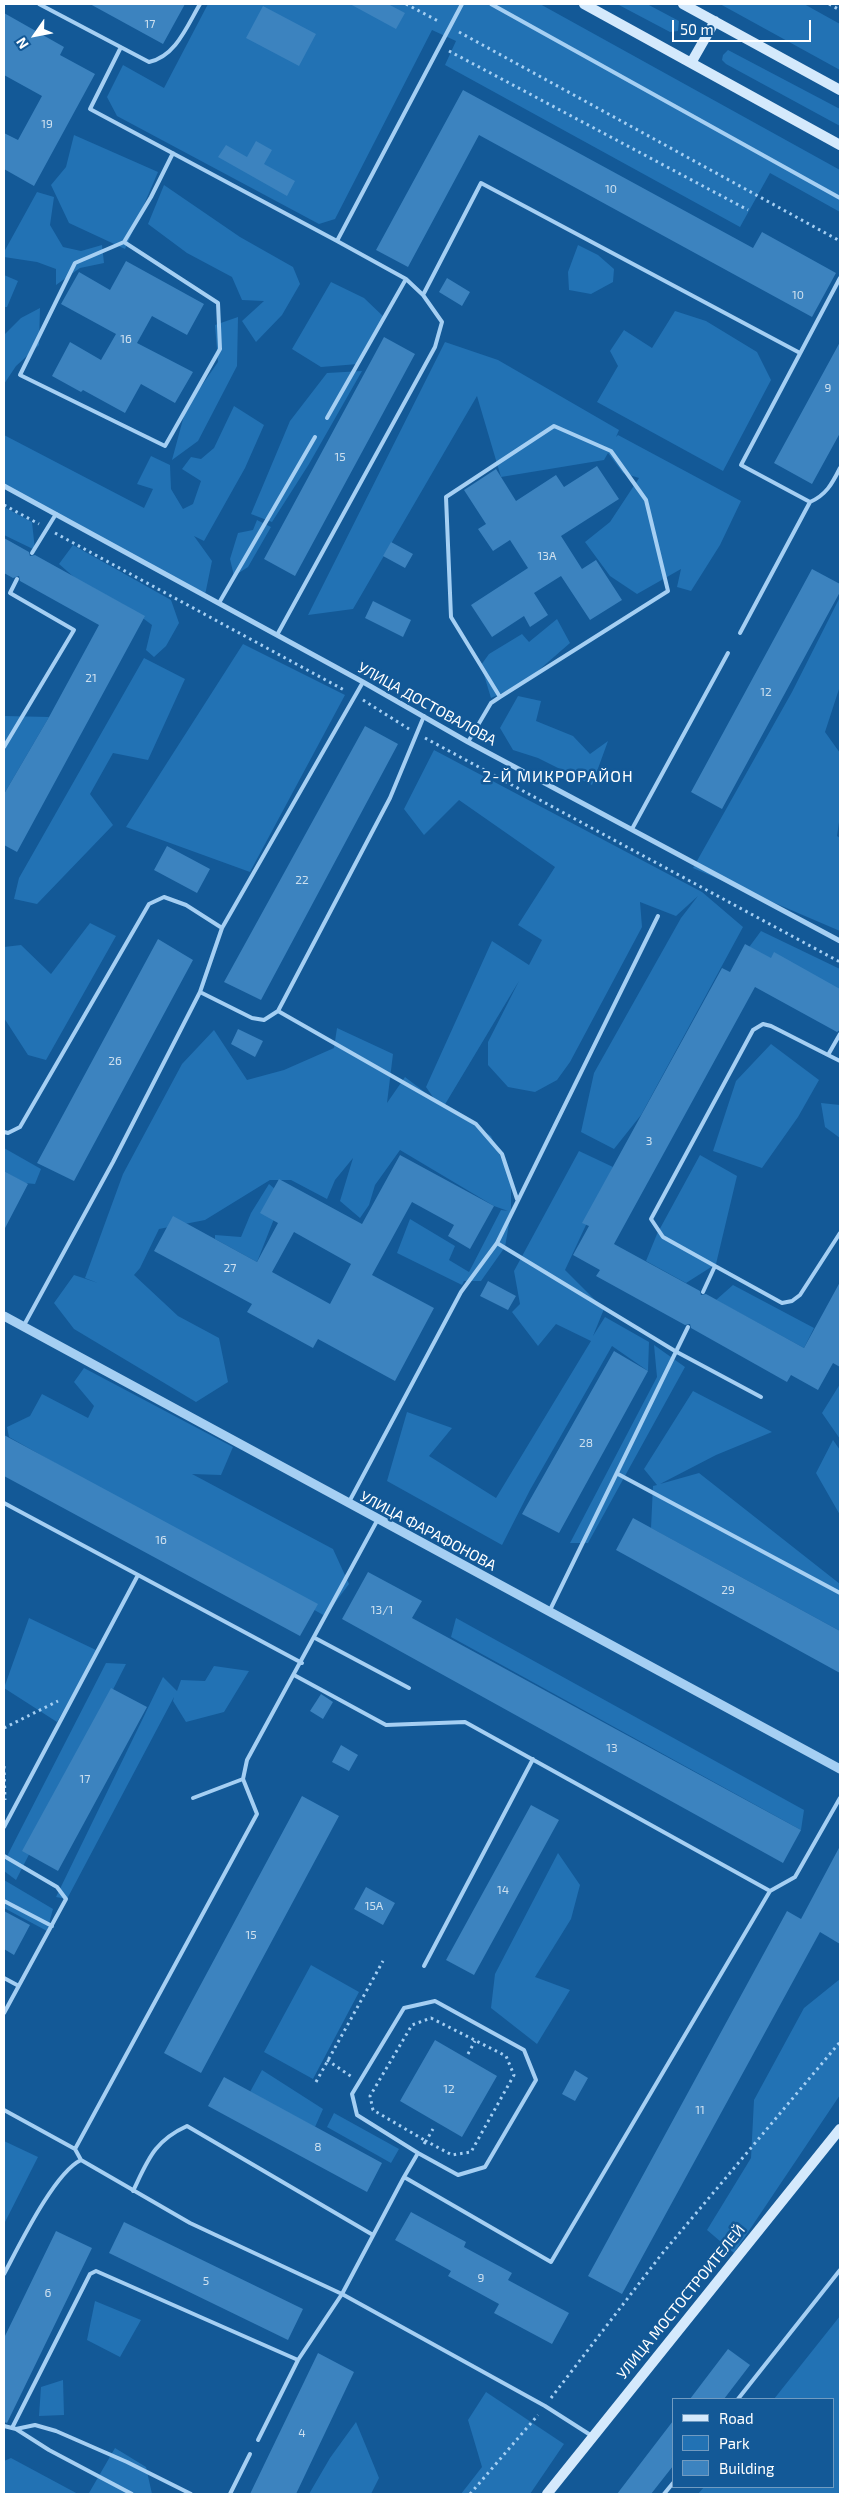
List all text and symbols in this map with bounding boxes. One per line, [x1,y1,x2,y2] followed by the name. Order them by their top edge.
[10,10,60,60] north arrow
[674,10,813,42] scale bar
[145,17,155,31] house number: 17
[680,20,714,38] text: 50 m
[12,35,32,52] text: N
[41,117,53,131] house number: 19
[605,182,617,196] house number: 10
[792,288,804,302] house number: 10
[120,332,132,346] house number: 16
[825,381,831,395] house number: 9
[334,450,346,464] house number: 15
[538,549,556,563] house number: 13А
[355,658,499,750] street label: УЛИЦА ДОСТОВАЛОВА
[85,671,97,685] house number: 21
[760,685,772,699] house number: 12
[481,767,635,787] district label: 2-Й МИКРОРАЙОН
[295,873,309,887] house number: 22
[108,1054,122,1068] house number: 26
[646,1134,652,1148] house number: 3
[224,1261,236,1275] house number: 27
[579,1436,593,1450] house number: 28
[357,1487,499,1575] street label: УЛИЦА ФАРАФОНОВА
[155,1533,167,1547] house number: 16
[721,1583,735,1597] house number: 29
[371,1603,393,1617] house number: 13/1
[606,1741,618,1755] house number: 13
[80,1772,90,1786] house number: 17
[497,1883,509,1897] house number: 14
[365,1899,383,1913] house number: 15А
[245,1928,257,1942] house number: 15
[443,2082,455,2096] house number: 12
[695,2103,705,2117] house number: 11
[314,2140,322,2154] house number: 8
[613,2221,749,2383] street label: УЛИЦА МОСТОСТРОИТЕЛЕЙ
[478,2271,484,2285] house number: 9
[203,2274,209,2288] house number: 5
[45,2286,51,2300] house number: 6
[672,2398,834,2488] legend
[719,2409,754,2427] text: Road
[298,2426,306,2440] house number: 4
[719,2434,750,2452] text: Park
[719,2459,774,2477] text: Building

